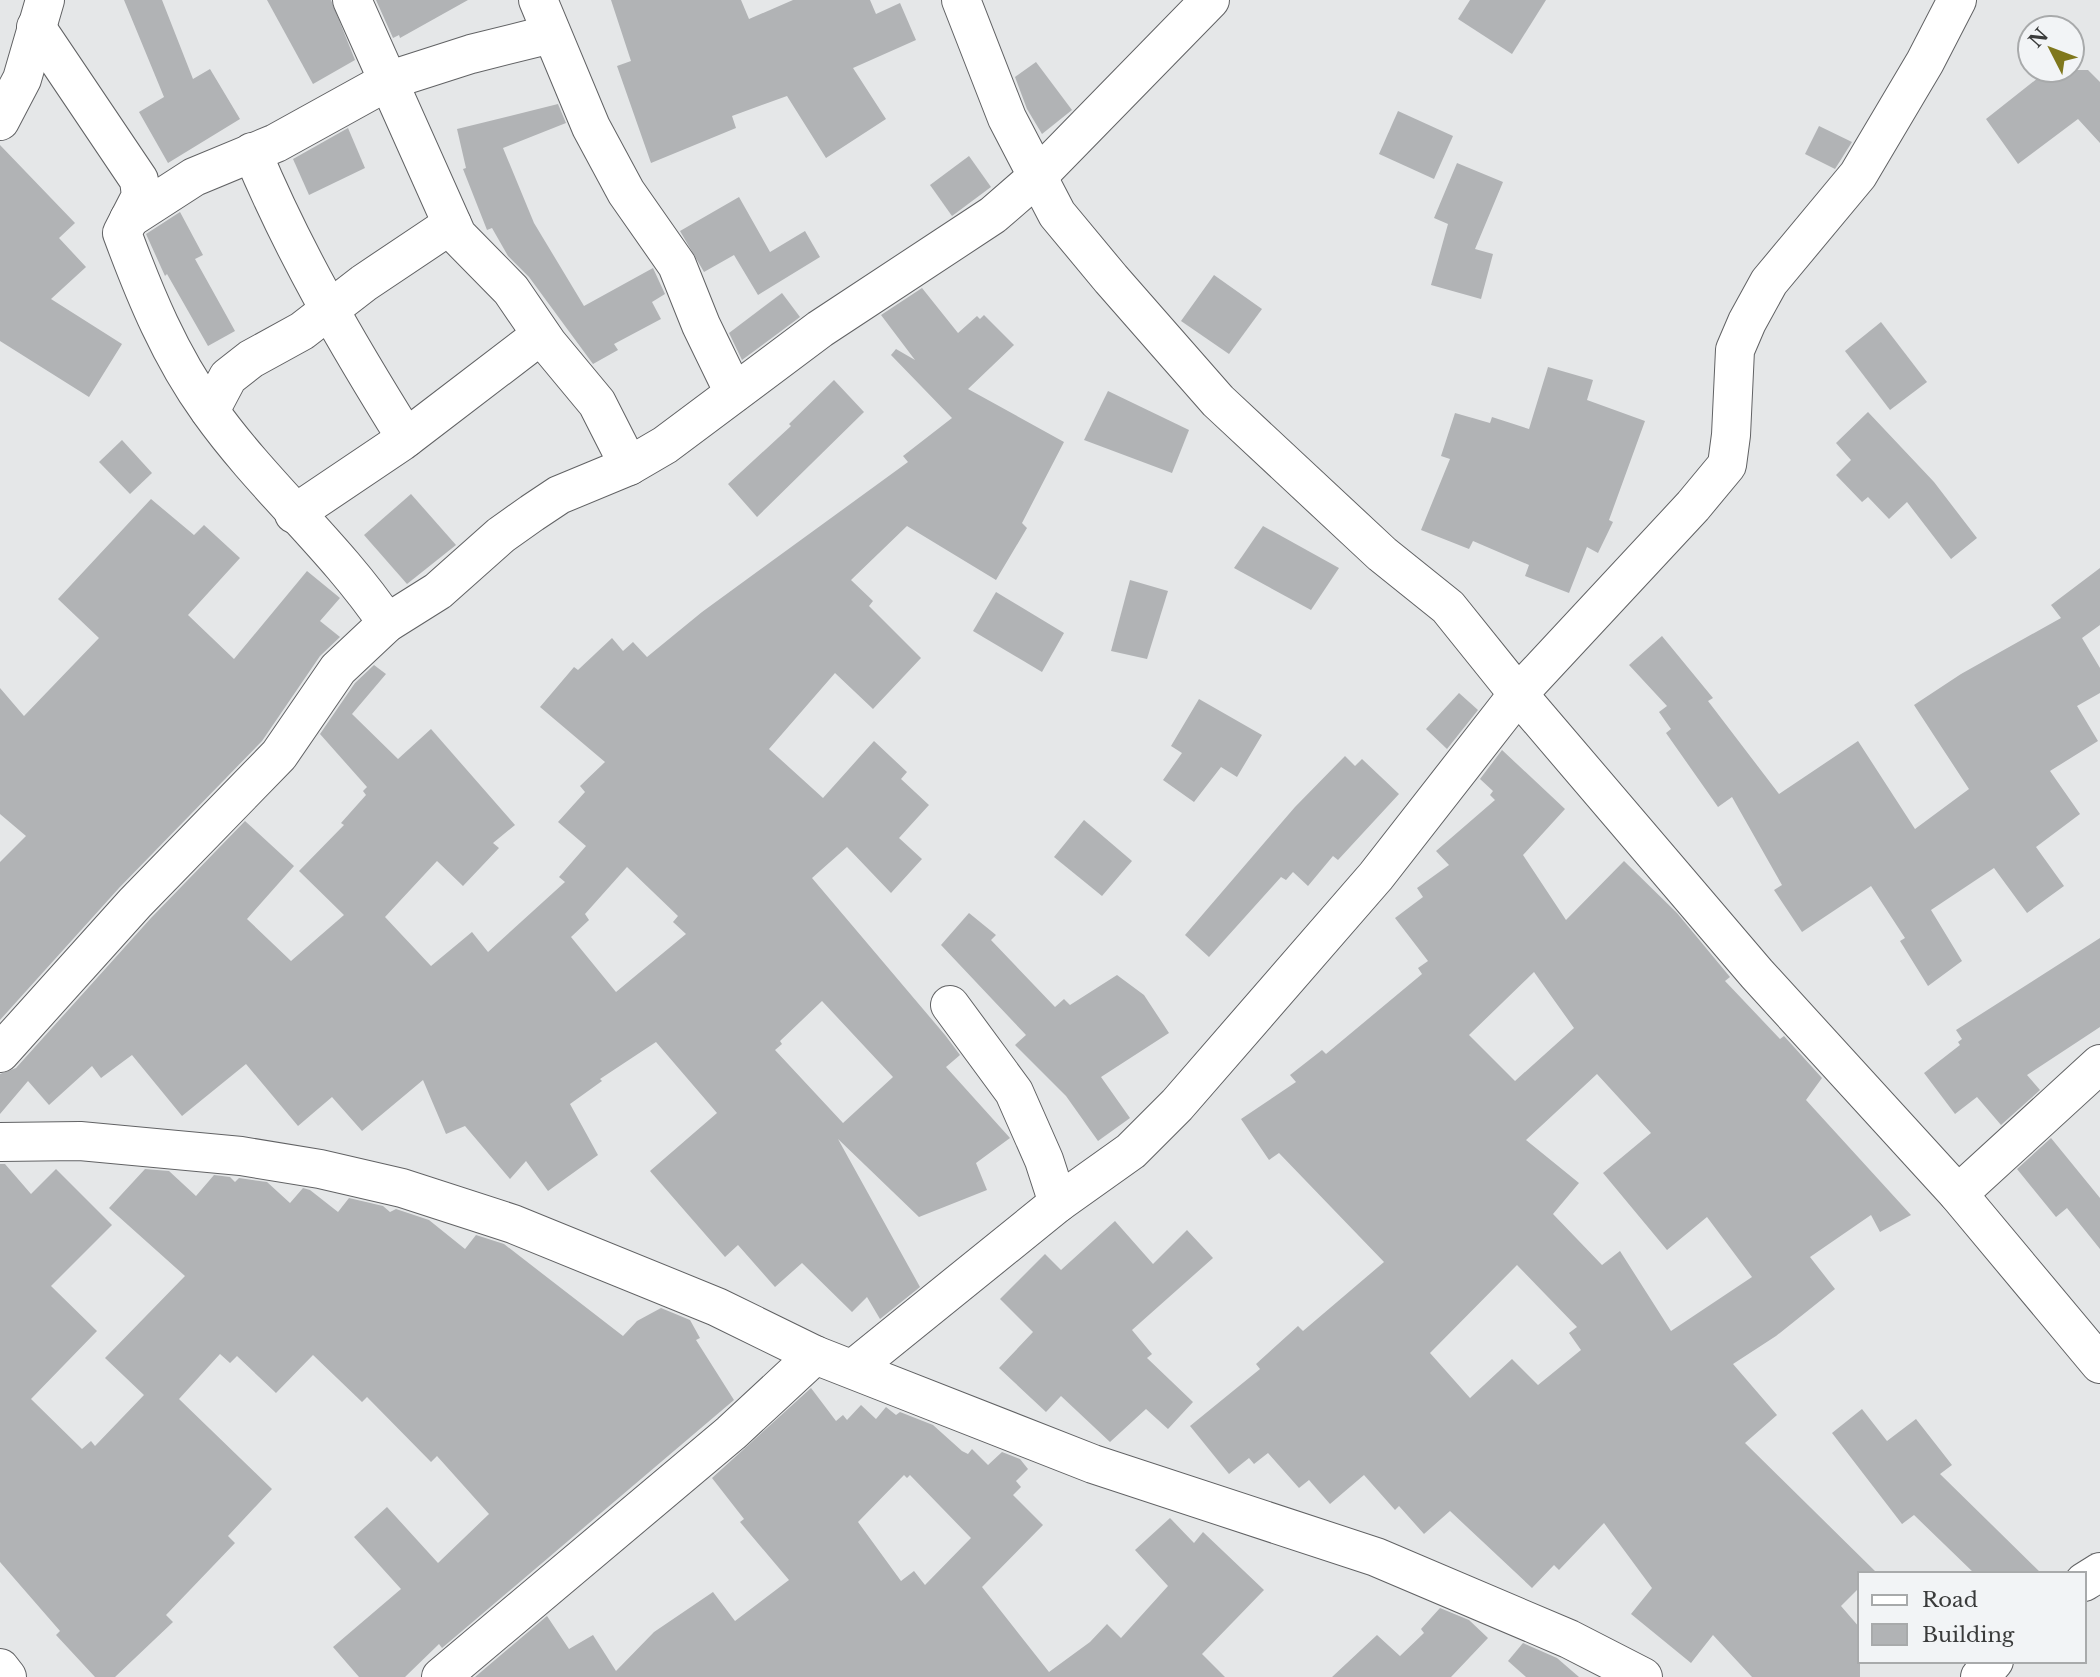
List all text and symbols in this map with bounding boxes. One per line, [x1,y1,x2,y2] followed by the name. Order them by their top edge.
[2016,14,2086,84] north arrow
[2024,24,2053,52] text: N
[1858,1572,2086,1663] legend
[1922,1587,1978,1613] text: Road
[1922,1622,2015,1648] text: Building

